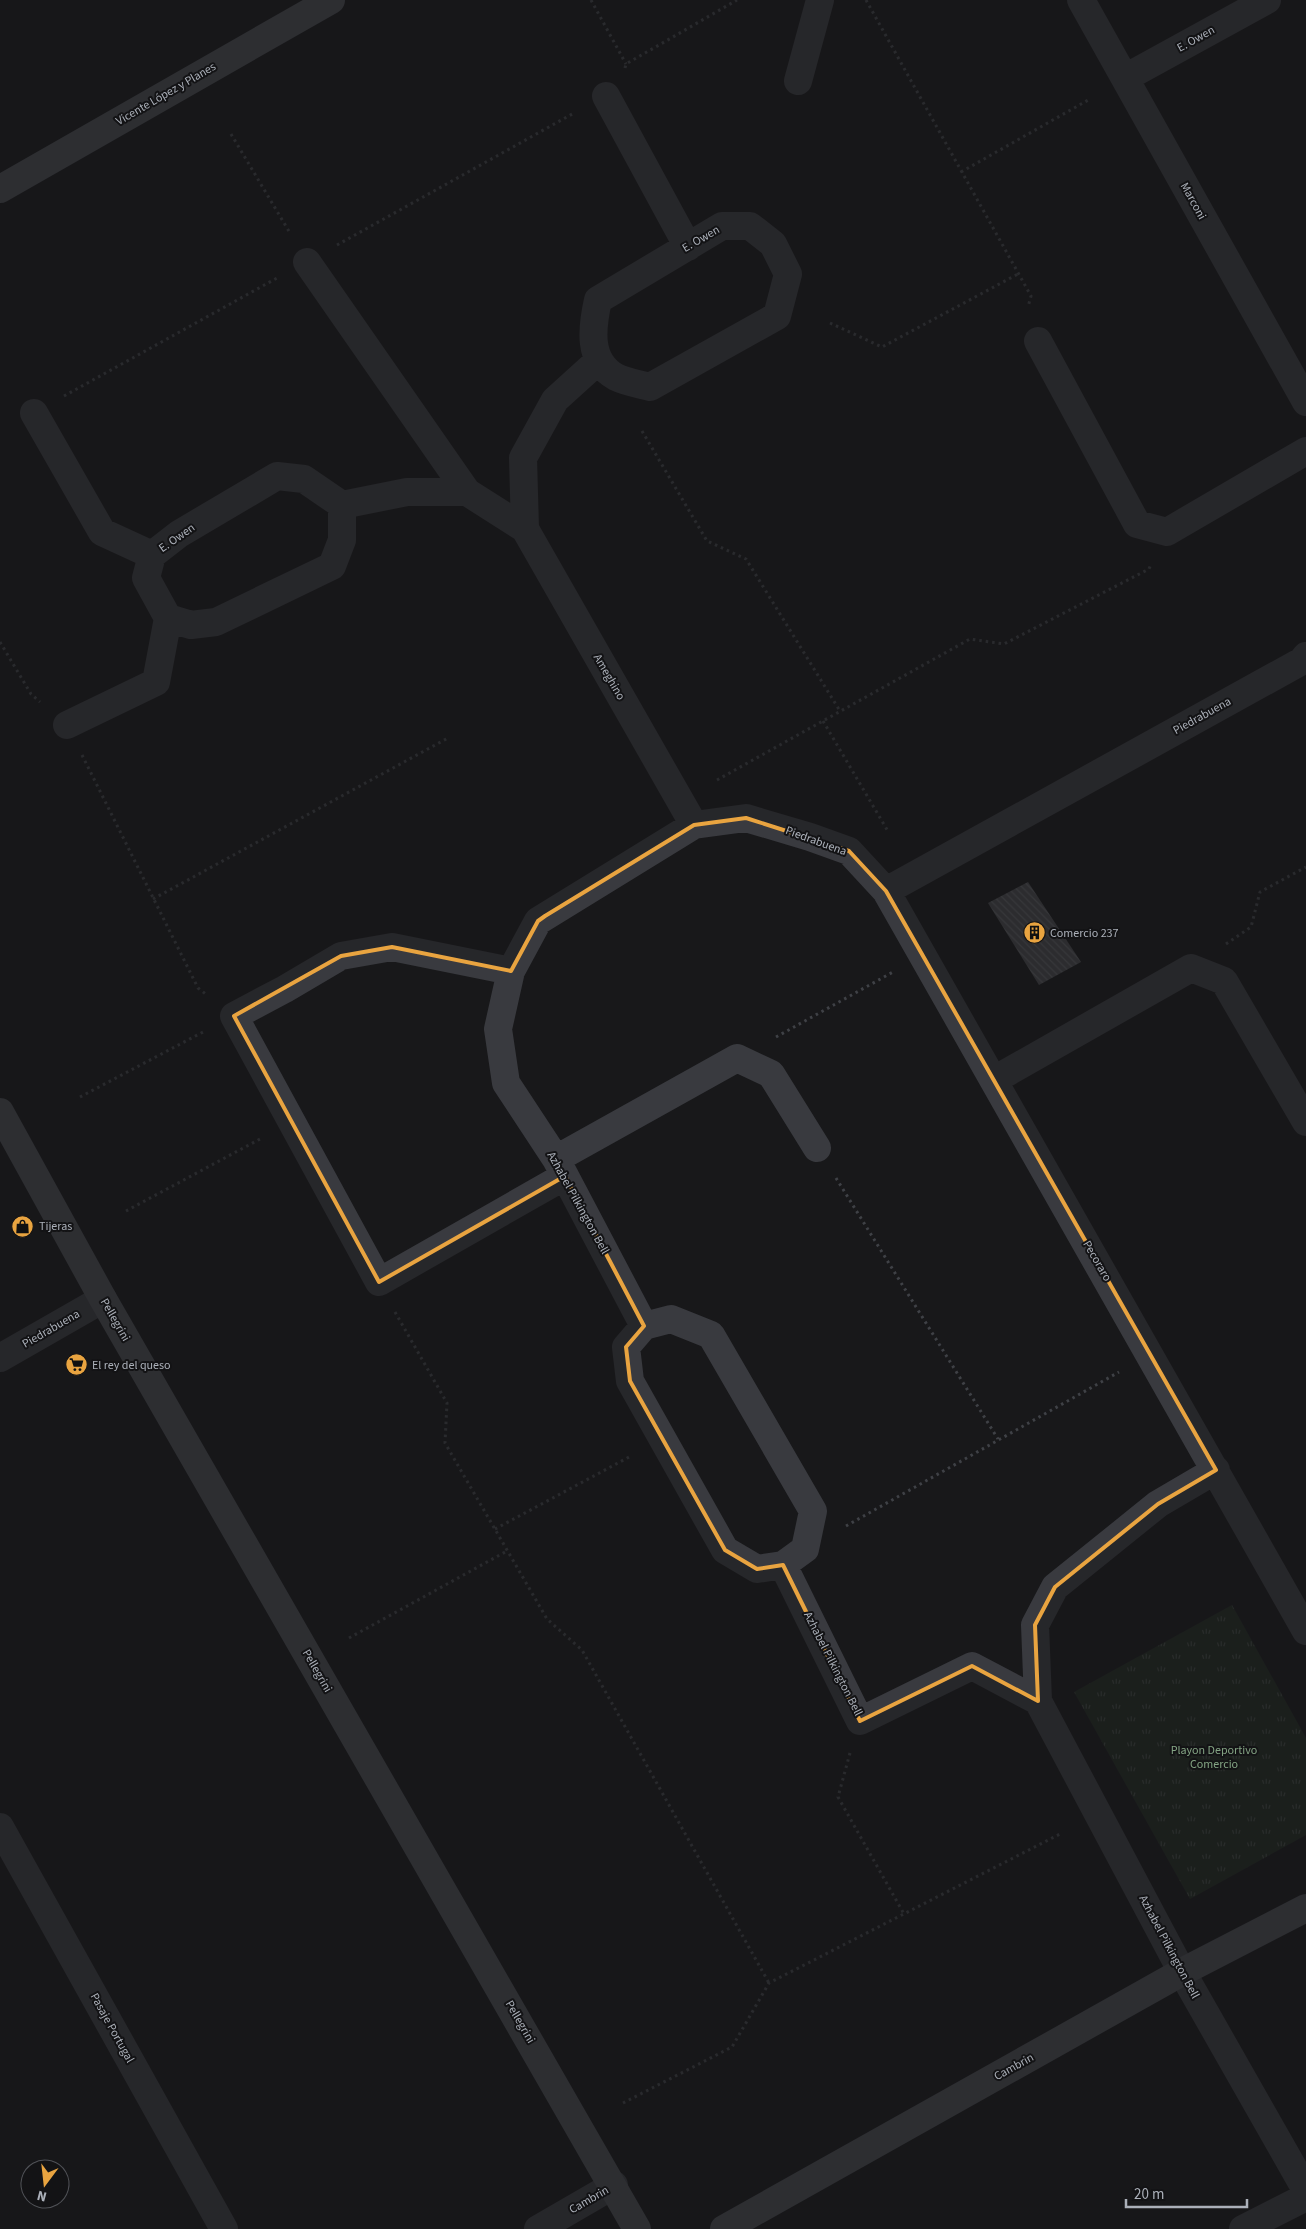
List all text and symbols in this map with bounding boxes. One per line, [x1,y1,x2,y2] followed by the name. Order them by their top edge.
[1174,22,1218,56] street label: E. Owen
[113,58,219,130] street label: Vicente López y Planes
[1176,179,1210,223] street label: Marconi
[679,221,723,257] street label: E. Owen
[155,519,199,557] street label: E. Owen
[589,651,629,703] street label: Ameghino
[1170,693,1234,739] street label: Piedrabuena
[783,822,849,860] street label: Piedrabuena
[1022,921,1046,945] building icon: Comercio 237
[1050,925,1119,942] place label: Comercio 237
[543,1149,613,1257] street label: Azhabel Pilkington Bell
[11,1214,35,1238] shop icon: Tijeras
[39,1218,72,1235] place label: Tijeras
[1078,1237,1116,1285] street label: Pecoraro
[96,1295,134,1345] street label: Pellegrini
[19,1306,83,1352] street label: Piedrabuena
[64,1353,88,1377] supermarket icon: El rey del queso
[92,1357,171,1374] place label: El rey del queso
[799,1609,867,1719] street label: Azhabel Pilkington Bell
[298,1646,336,1696] street label: Pellegrini
[1171,1742,1257,1773] park label: Playon Deportivo Comercio
[1134,1892,1204,2002] street label: Azhabel Pilkington Bell
[86,1990,138,2066] street label: Pasaje Portugal
[501,1997,539,2047] street label: Pellegrini
[991,2049,1037,2085] street label: Cambrin
[20,2159,70,2209] north arrow
[1126,2176,1247,2208] scale bar
[566,2182,612,2218] street label: Cambrin
[1134,2184,1164,2205] text: 20 m
[35,2185,49,2206] text: N

